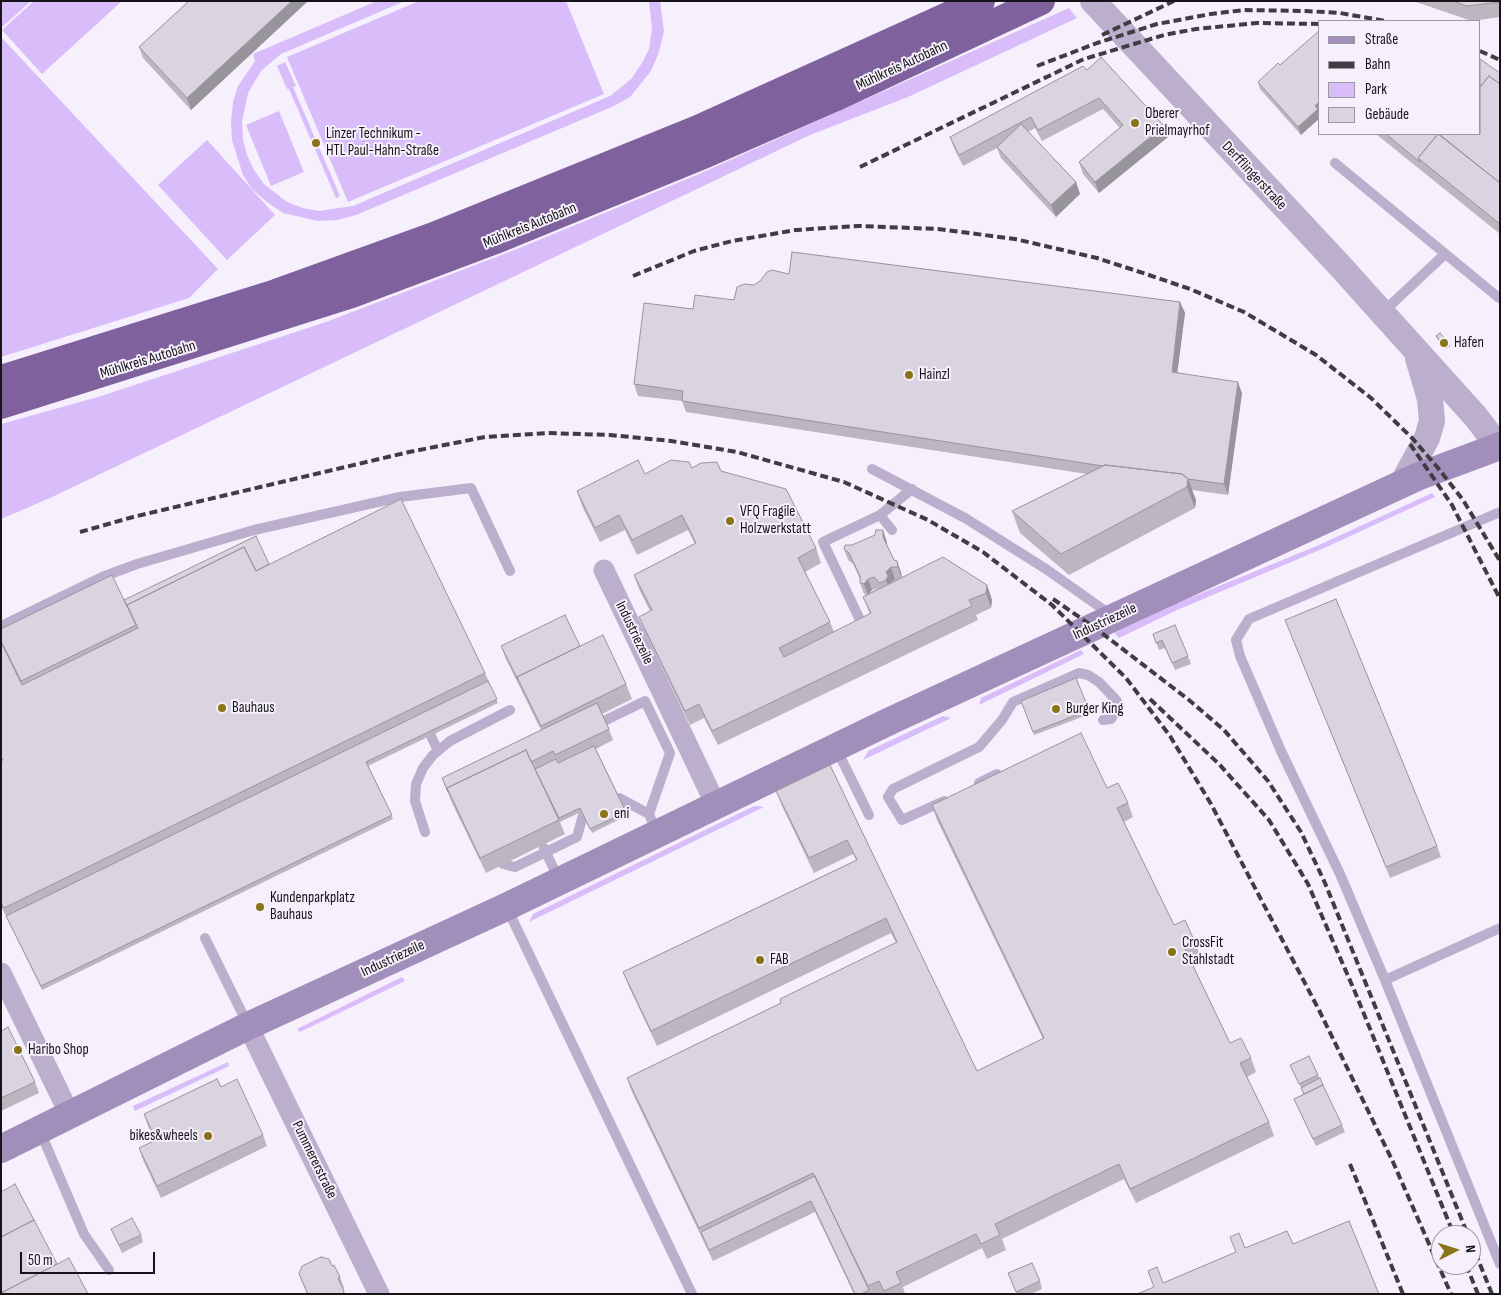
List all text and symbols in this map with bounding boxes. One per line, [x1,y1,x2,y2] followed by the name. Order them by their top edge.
[1318,20,1481,135] legend
[1365,30,1398,49] text: Straße
[853,37,951,95] street label: Mühlkreis Autobahn
[1365,55,1390,74] text: Bahn
[1365,80,1387,99] text: Park
[1145,105,1210,140] place label: Oberer Prielmayrhof
[1365,105,1409,124] text: Gebäude
[1129,117,1141,129] marker: Oberer Prielmayrhof
[326,125,439,160] place label: Linzer Technikum - HTL Paul-Hahn-Straße
[310,137,322,149] marker: Linzer Technikum - HTL Paul-Hahn-Straße
[1218,138,1290,214] street label: Derfflingerstraße
[481,199,579,253] street label: Mühlkreis Autobahn
[1454,334,1484,352] place label: Hafen
[98,337,198,383] street label: Mühlkreis Autobahn
[1438,337,1450,349] marker: Hafen
[919,366,950,384] place label: Hainzl
[903,369,915,381] marker: Hainzl
[740,503,811,538] place label: VFQ Fragile Holzwerkstatt
[724,515,736,527] marker: VFQ Fragile Holzwerkstatt
[611,599,657,667] street label: Industriezeile
[1070,600,1140,644] street label: Industriezeile
[232,699,275,717] place label: Bauhaus
[1066,700,1124,718] place label: Burger King
[216,702,228,714] marker: Bauhaus
[1050,703,1062,715] marker: Burger King
[614,805,629,823] place label: eni
[598,808,610,820] marker: eni
[270,889,355,924] place label: Kundenparkplatz Bauhaus
[254,901,266,913] marker: Kundenparkplatz Bauhaus
[1182,934,1234,969] place label: CrossFit Stahlstadt
[358,937,428,981] street label: Industriezeile
[1166,946,1178,958] marker: CrossFit Stahlstadt
[770,951,789,969] place label: FAB
[754,954,766,966] marker: FAB
[28,1041,89,1059] place label: Haribo Shop
[12,1044,24,1056] marker: Haribo Shop
[287,1118,341,1202] street label: Pummererstraße
[129,1127,198,1145] place label: bikes&wheels
[202,1130,214,1142] marker: bikes&wheels
[1431,1225,1481,1275] north arrow
[22,1242,158,1274] scale bar
[1462,1244,1479,1253] text: N
[28,1251,53,1270] text: 50 m

